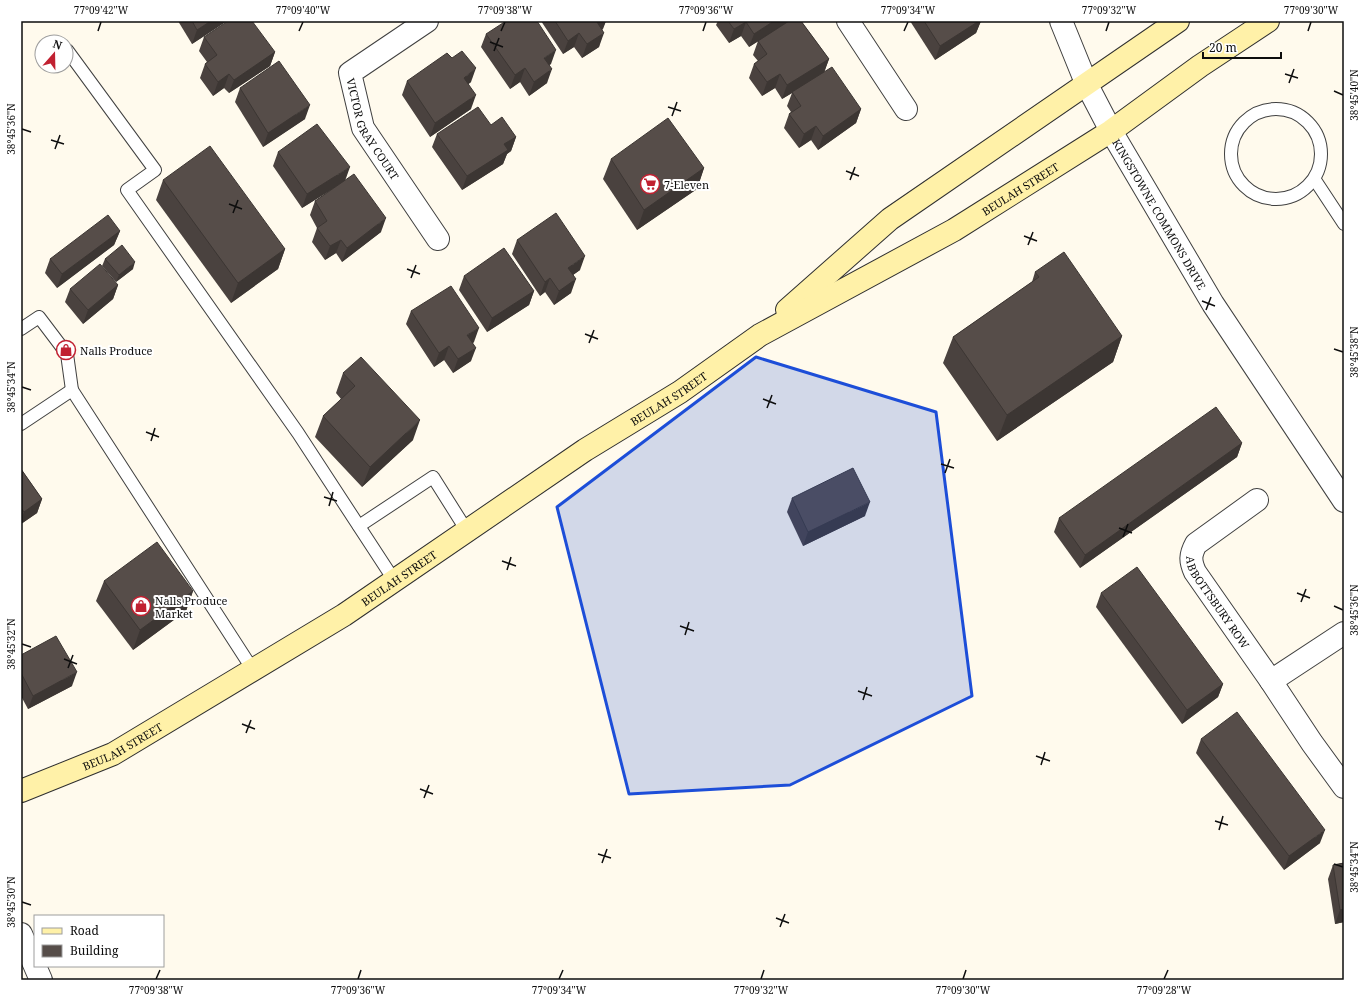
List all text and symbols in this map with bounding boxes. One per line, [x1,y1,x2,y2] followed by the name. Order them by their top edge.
[74,3,129,17] text: 77°09'42"W
[276,3,331,17] text: 77°09'40"W
[478,3,533,17] text: 77°09'38"W
[679,3,734,17] text: 77°09'36"W
[881,3,936,17] text: 77°09'34"W
[1082,3,1137,17] text: 77°09'32"W
[1284,3,1339,17] text: 77°09'30"W
[34,34,74,74] north arrow
[1203,34,1281,60] scale bar
[51,36,65,53] text: N
[1209,39,1237,56] text: 20 m
[1347,69,1361,121] text: 38°45'40"N
[344,76,403,182] street label: VICTOR GRAY COURT
[4,103,18,155] text: 38°45'36"N
[1110,136,1210,292] street label: KINGSTOWNE COMMONS DRIVE
[979,158,1062,218] street label: BEULAH STREET
[639,173,661,195] supermarket icon: 7-Eleven
[664,177,709,192] place label: 7-Eleven
[1347,326,1361,378] text: 38°45'38"N
[55,339,77,361] shop icon: Nalls Produce
[80,343,153,358] place label: Nalls Produce
[4,361,18,413] text: 38°45'34"N
[627,368,710,428] street label: BEULAH STREET
[358,546,440,609] street label: BEULAH STREET
[1184,556,1254,652] street label: ABBOTTSBURY ROW
[1347,584,1361,636] text: 38°45'36"N
[155,593,228,621] place label: Nalls Produce Market
[130,595,152,617] shop icon: Nalls Produce Market
[4,618,18,670] text: 38°45'32"N
[80,719,165,773] street label: BEULAH STREET
[1347,841,1361,893] text: 38°45'34"N
[4,876,18,928] text: 38°45'30"N
[34,915,164,967] legend
[70,922,100,939] text: Road
[70,942,119,959] text: Building
[129,983,184,997] text: 77°09'38"W
[331,983,386,997] text: 77°09'36"W
[532,983,587,997] text: 77°09'34"W
[734,983,789,997] text: 77°09'32"W
[936,983,991,997] text: 77°09'30"W
[1137,983,1192,997] text: 77°09'28"W

